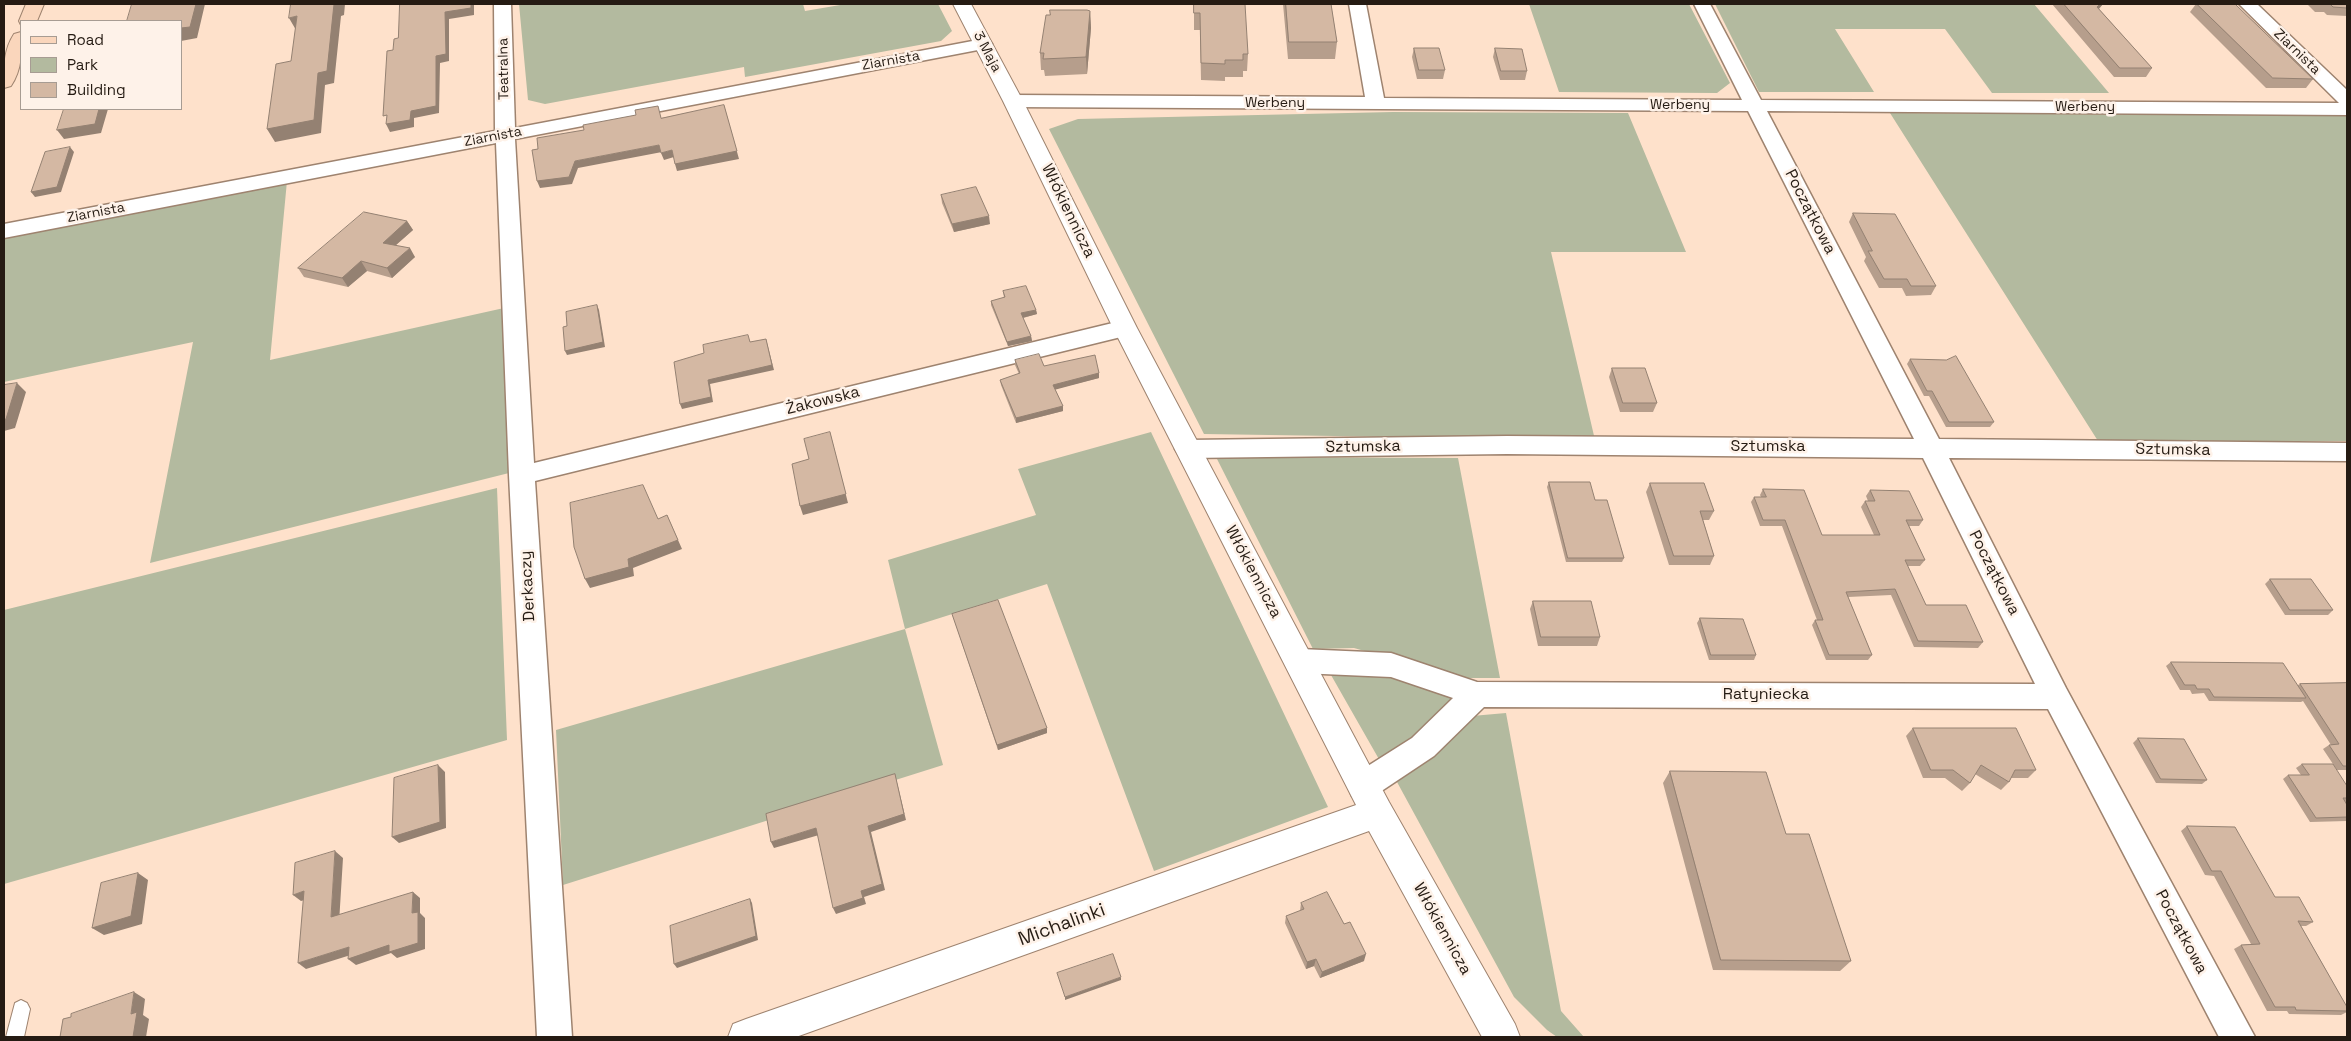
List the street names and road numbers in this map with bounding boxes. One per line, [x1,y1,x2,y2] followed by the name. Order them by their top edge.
[2270,26,2324,78] street label: Ziarnista
[969,29,1005,75] street label: 3 Maja
[495,38,513,100] street label: Teatralna
[861,48,921,74] street label: Ziarnista
[1245,95,1305,111] street label: Werbeny
[1650,97,1710,113] street label: Werbeny
[2055,99,2115,115] street label: Werbeny
[463,123,523,151] street label: Ziarnista
[1037,161,1099,261] street label: Włókiennicza
[1780,166,1840,258] street label: Początkowa
[66,199,126,227] street label: Ziarnista
[784,383,862,419] street label: Żakowska
[1325,437,1401,457] street label: Sztumska
[1730,437,1806,457] street label: Sztumska
[2135,440,2211,460] street label: Sztumska
[1221,522,1285,622] street label: Włókiennicza
[1964,527,2024,619] street label: Początkowa
[517,550,539,622] street label: Derkaczy
[1723,685,1809,705] street label: Ratyniecka
[1409,880,1475,978] street label: Włókiennicza
[2151,887,2211,977] street label: Początkowa
[1015,899,1109,951] street label: Michalinki

